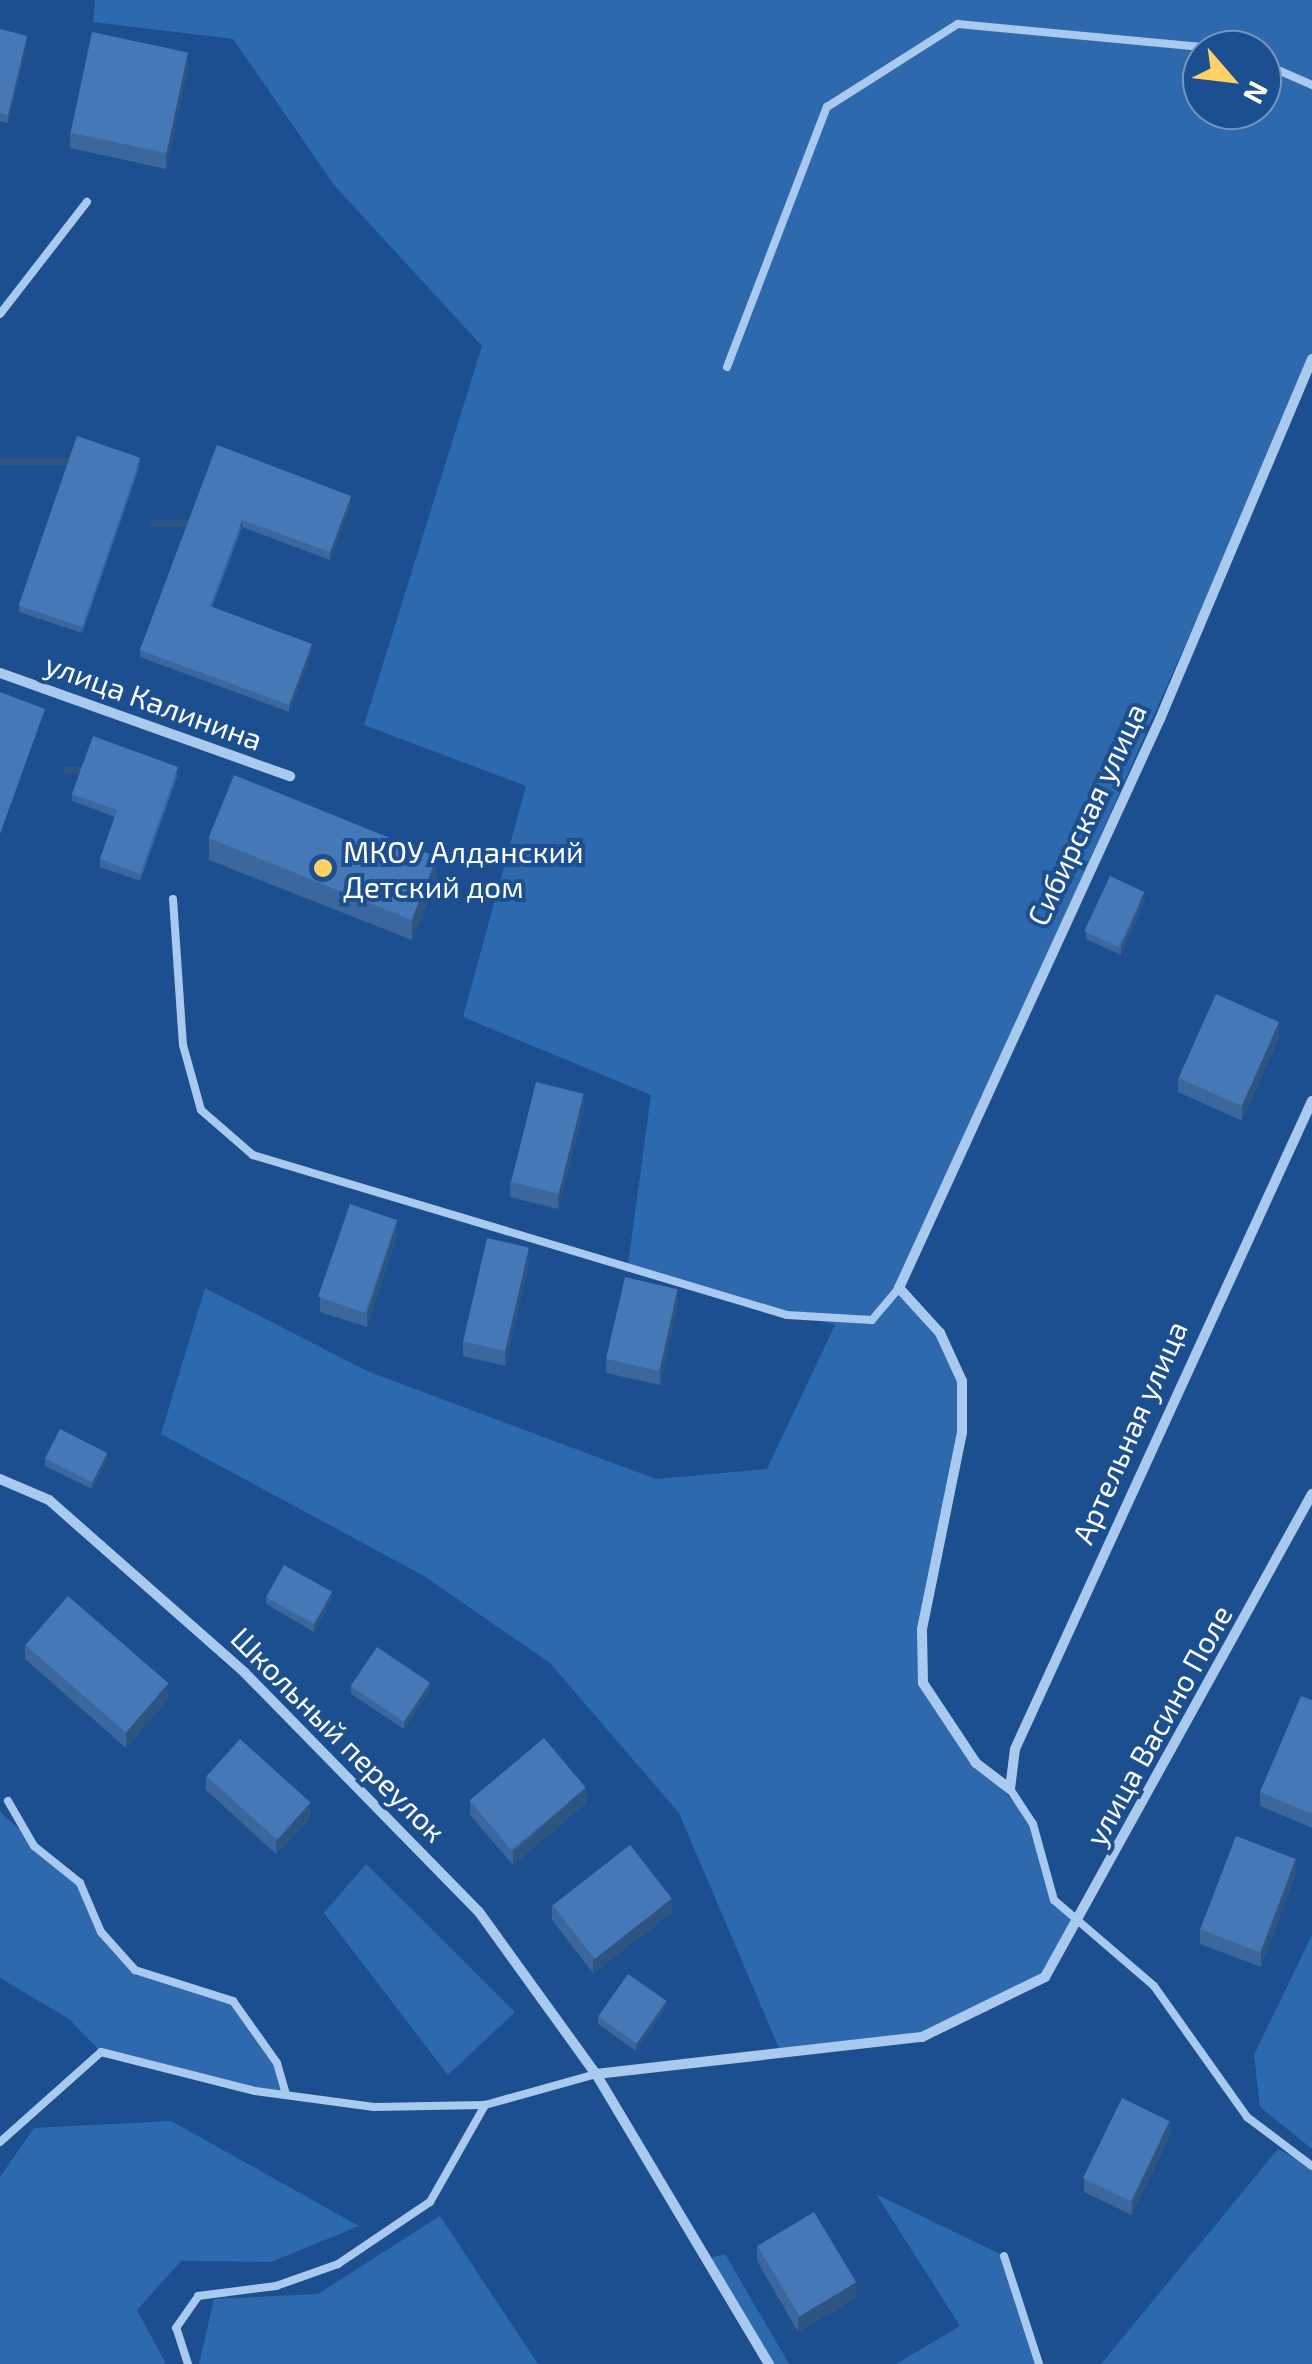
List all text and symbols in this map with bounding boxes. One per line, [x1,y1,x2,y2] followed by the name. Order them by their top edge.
[1182,30,1282,130] north arrow
[1237,76,1276,110] text: N
[40,645,268,757] street label: улица Калинина
[1019,697,1153,931] street label: Сибирская улица
[343,833,584,904] place label: МКОУ Алданский Детский дом
[312,857,334,879] marker: МКОУ Алданский Детский дом
[1064,1315,1194,1549] street label: Артельная улица
[1077,1599,1239,1851] street label: улица Васино Поле
[224,1619,454,1849] street label: Школьный переулок

